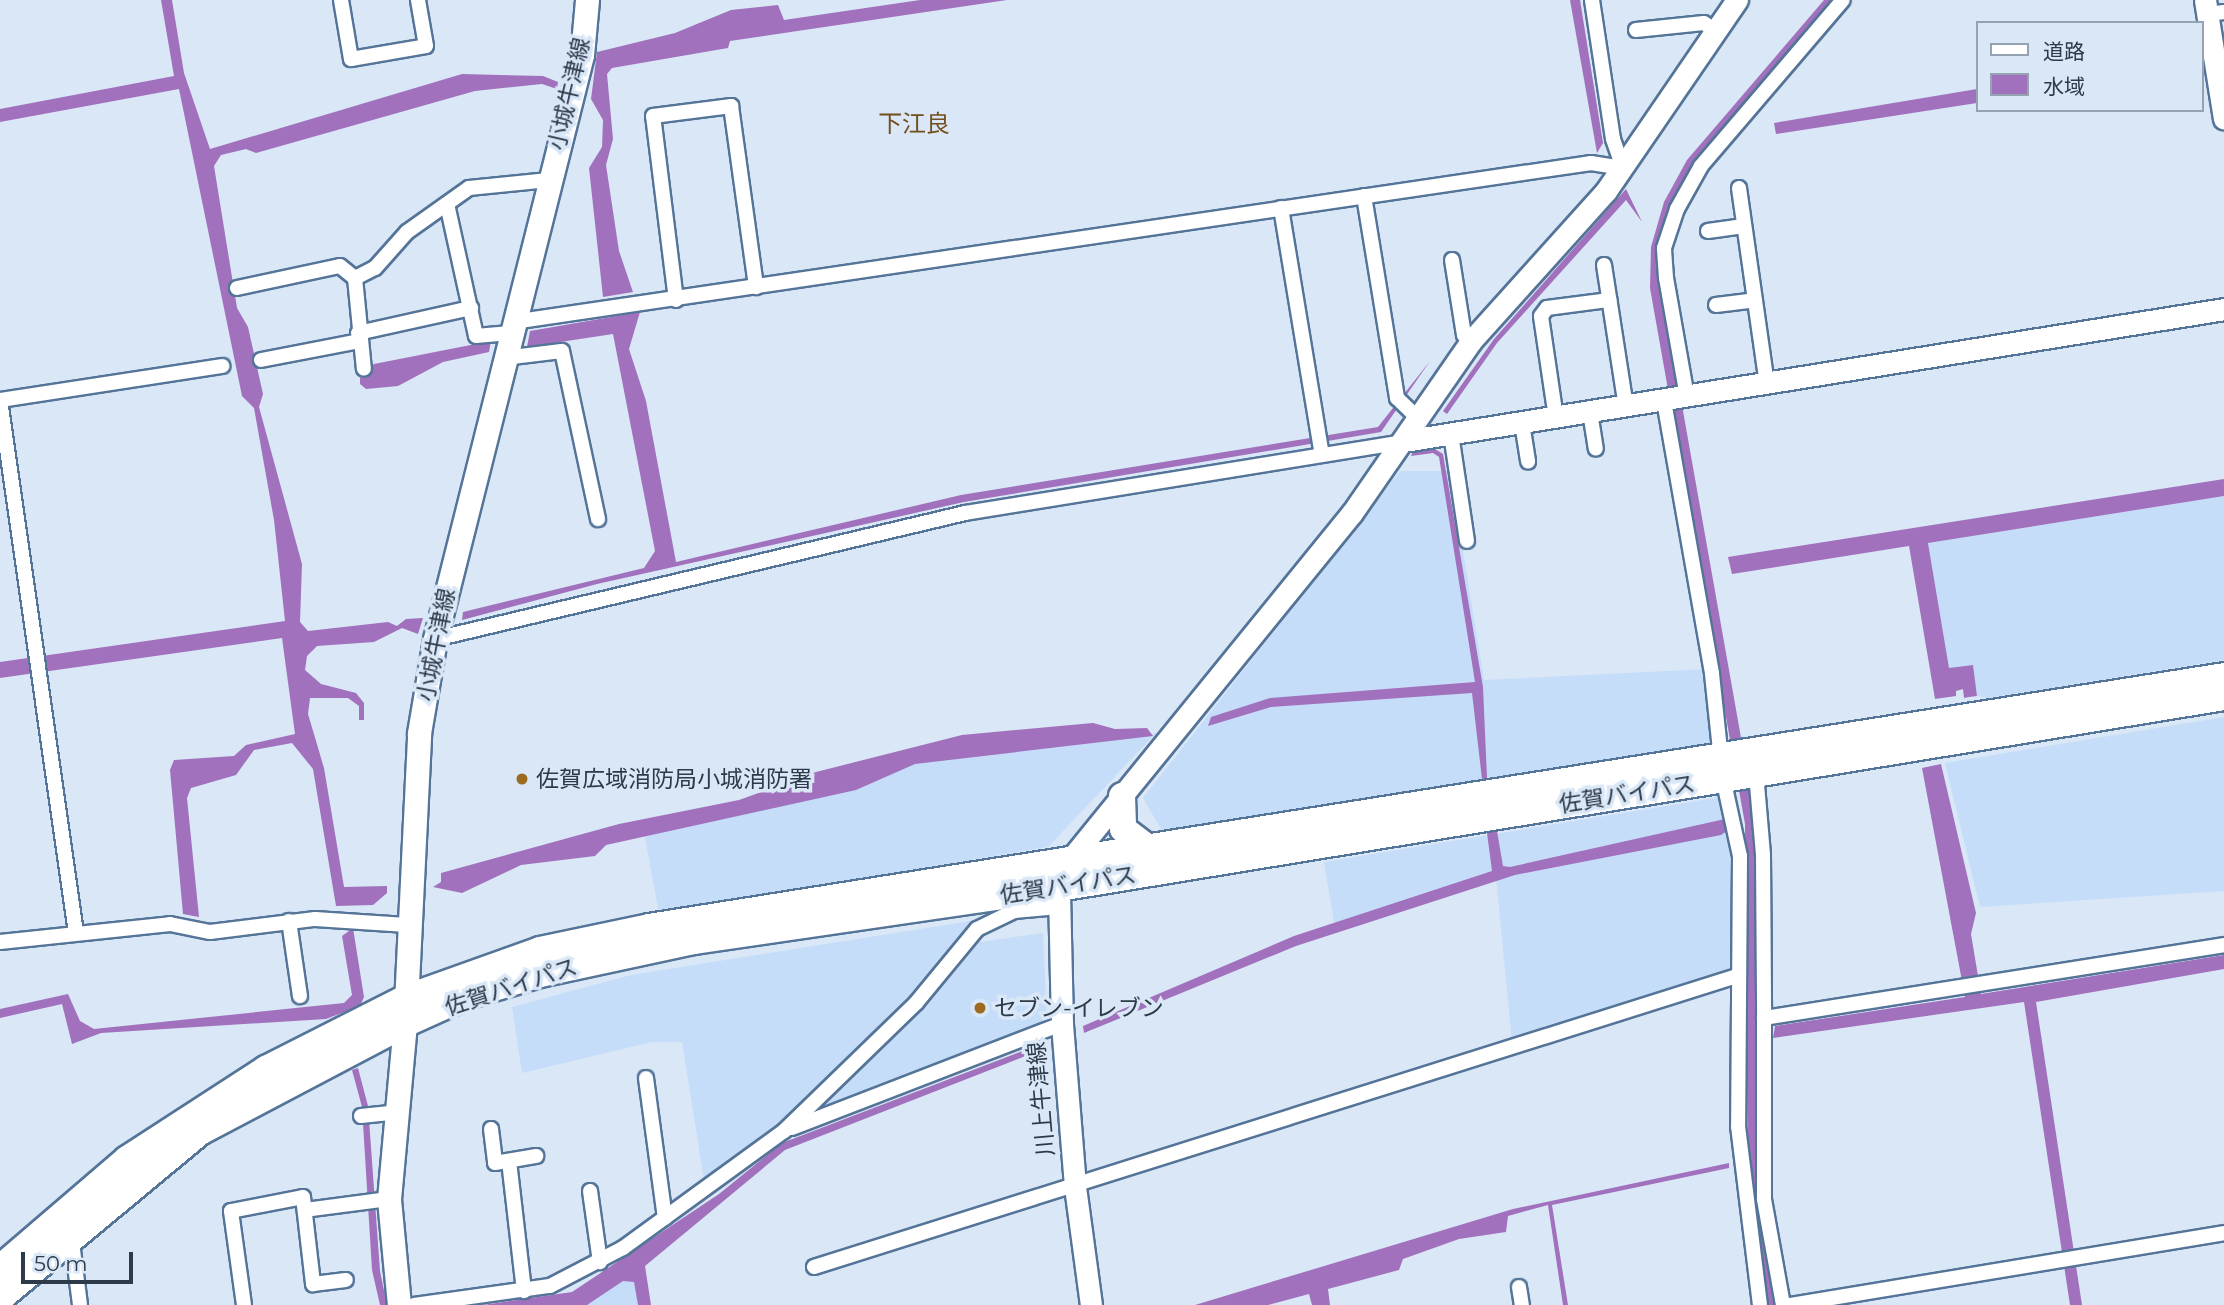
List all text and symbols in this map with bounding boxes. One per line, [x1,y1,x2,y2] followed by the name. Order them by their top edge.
[1976,21,2203,112] legend
[543,35,595,153] street label: 小城牛津線
[2043,39,2085,64] text: 道路
[2043,74,2085,99] text: 水域
[878,110,950,138] district label: 下江良
[411,586,461,704] street label: 小城牛津線
[536,765,812,793] place label: 佐賀広域消防局小城消防署
[1557,770,1697,818] street label: 佐賀バイパス
[514,771,530,787] marker: 佐賀広域消防局小城消防署
[998,861,1138,909] street label: 佐賀バイパス
[441,953,581,1021] street label: 佐賀バイパス
[994,994,1164,1022] place label: セブン-イレブン
[972,1000,988,1016] marker: セブン-イレブン
[1022,1041,1060,1157] street label: 川上牛津線
[24,1238,136,1282] scale bar
[34,1251,88,1276] text: 50 m

